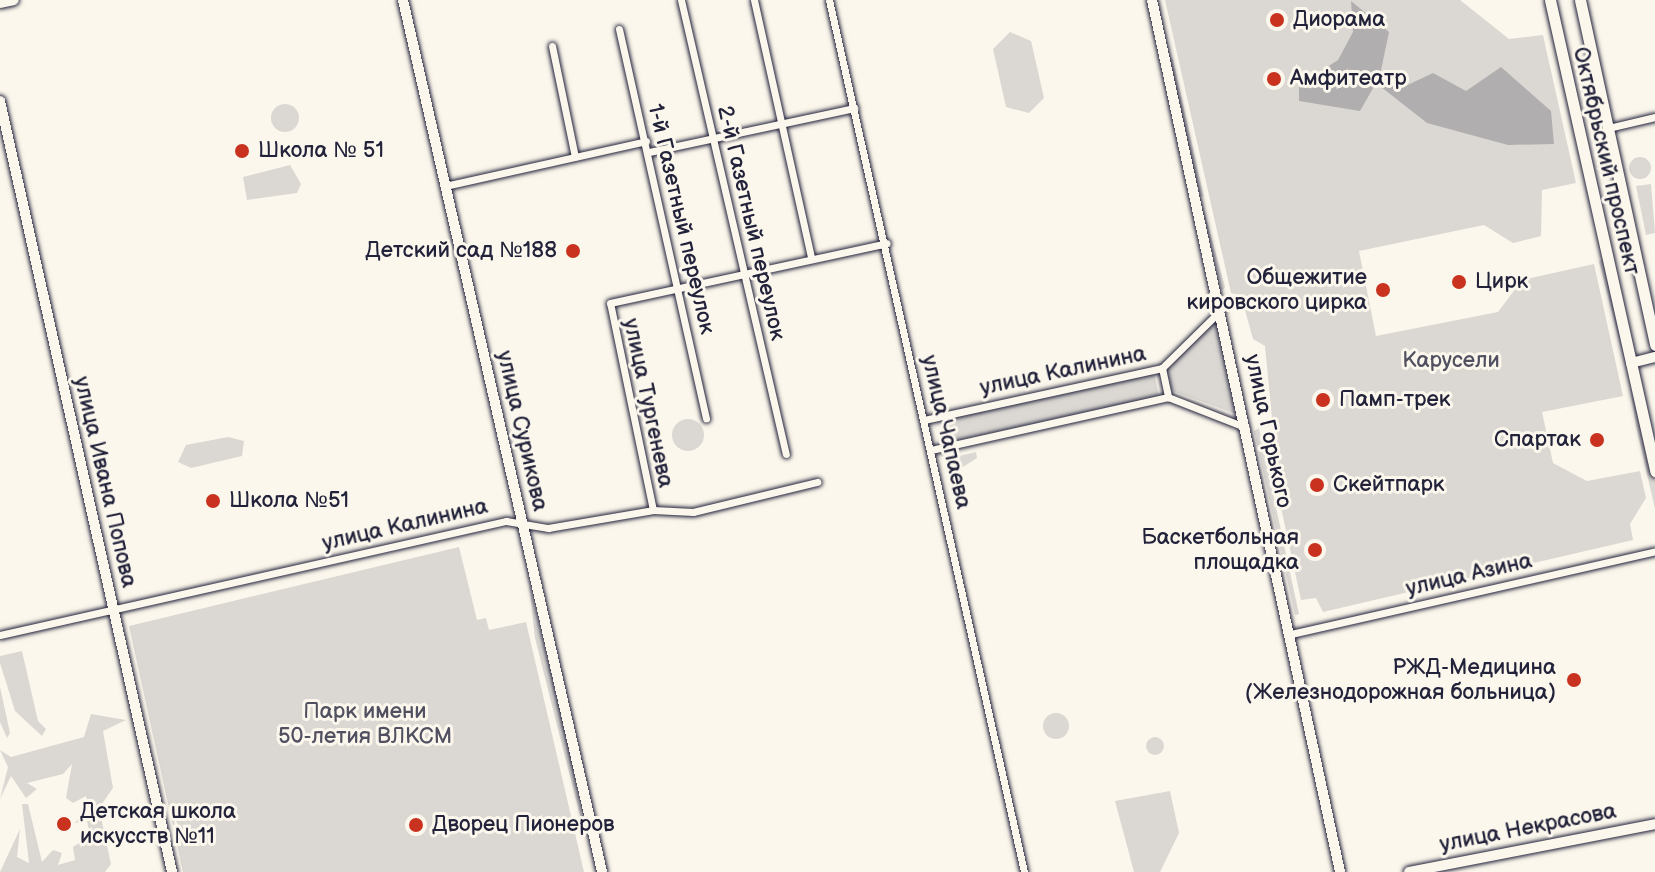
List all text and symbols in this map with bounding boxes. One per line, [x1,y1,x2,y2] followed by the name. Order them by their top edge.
[1293,7,1385,33] place label: Диорама
[1268,11,1286,29] marker: Диорама
[1567,45,1645,277] street label: Октябрьский проспект
[1290,66,1407,92] place label: Амфитеатр
[1265,70,1283,88] marker: Амфитеатр
[642,101,720,337] street label: 1-й Газетный переулок
[711,103,791,343] street label: 2-й Газетный переулок
[258,138,384,164] place label: Школа № 51
[233,142,251,160] marker: Школа № 51
[365,238,557,264] place label: Детский сад №188
[564,242,582,260] marker: Детский сад №188
[1187,264,1367,316] place label: Общежитие кировского цирка
[1475,269,1528,295] place label: Цирк
[1450,273,1468,291] marker: Цирк
[1374,281,1392,299] marker: Общежитие кировского цирка
[617,316,679,490] street label: улица Тургенева
[978,341,1148,401] street label: улица Калинина
[491,348,553,514] street label: улица Сурикова
[1402,348,1500,374] park label: Карусели
[1239,352,1297,510] street label: улица Горького
[915,353,977,511] street label: улица Чапаева
[68,374,142,590] street label: улица Ивана Попова
[1339,387,1450,413] place label: Памп-трек
[1314,391,1332,409] marker: Памп-трек
[1494,427,1581,453] place label: Спартак
[1588,431,1606,449] marker: Спартак
[1333,472,1444,498] place label: Скейтпарк
[1308,476,1326,494] marker: Скейтпарк
[229,488,349,514] place label: Школа №51
[204,492,222,510] marker: Школа №51
[320,493,490,557] street label: улица Калинина
[1141,524,1299,576] place label: Баскетбольная площадка
[1306,541,1324,559] marker: Баскетбольная площадка
[1403,548,1535,602] street label: улица Азина
[1245,654,1556,706] place label: РЖД-Медицина (Железнодорожная больница)
[1563,669,1585,691] marker: РЖД-Медицина (Железнодорожная больница)
[278,698,452,750] park label: Парк имени 50-летия ВЛКСМ
[80,798,236,850] place label: Детская школа искусств №11
[1437,798,1619,858] street label: улица Некрасова
[432,812,614,838] place label: Дворец Пионеров
[55,815,73,833] marker: Детская школа искусств №11
[407,816,425,834] marker: Дворец Пионеров

